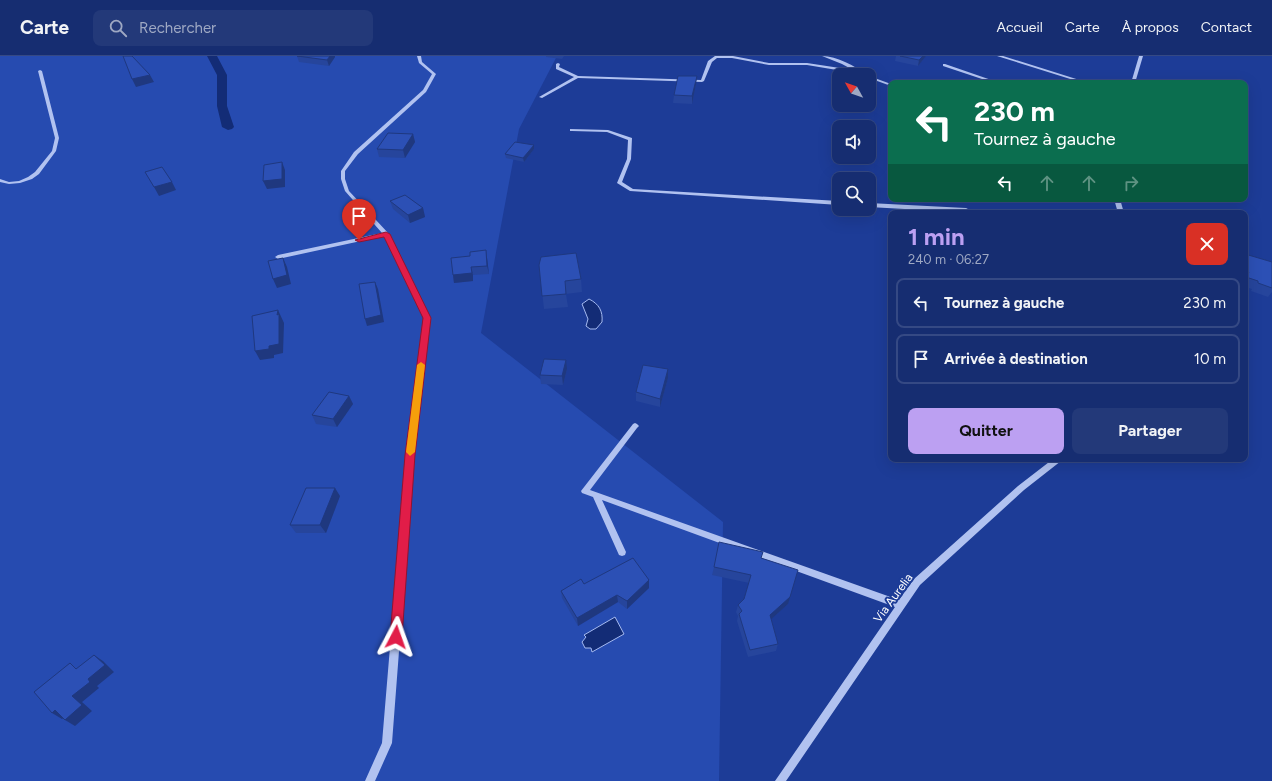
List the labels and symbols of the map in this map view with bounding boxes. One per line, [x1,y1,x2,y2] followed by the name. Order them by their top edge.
[832,68,876,112] north arrow
[342,199,376,240] pin
[871,571,915,625] street label: Via Aurelia
[375,616,417,658] position arrow

